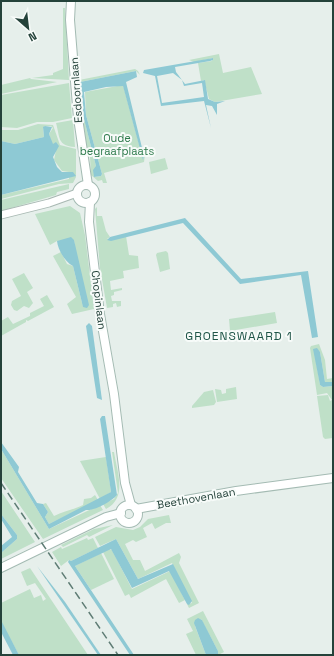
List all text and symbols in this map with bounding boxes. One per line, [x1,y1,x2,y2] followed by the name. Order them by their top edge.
[8,8,48,48] north arrow
[26,29,39,45] text: N
[67,57,85,123] street label: Esdoornlaan
[80,131,155,158] park label: Oude begraafplaats
[88,270,110,330] street label: Chopinlaan
[185,328,293,344] district label: GROENSWAARD 1
[156,484,236,512] street label: Beethovenlaan

